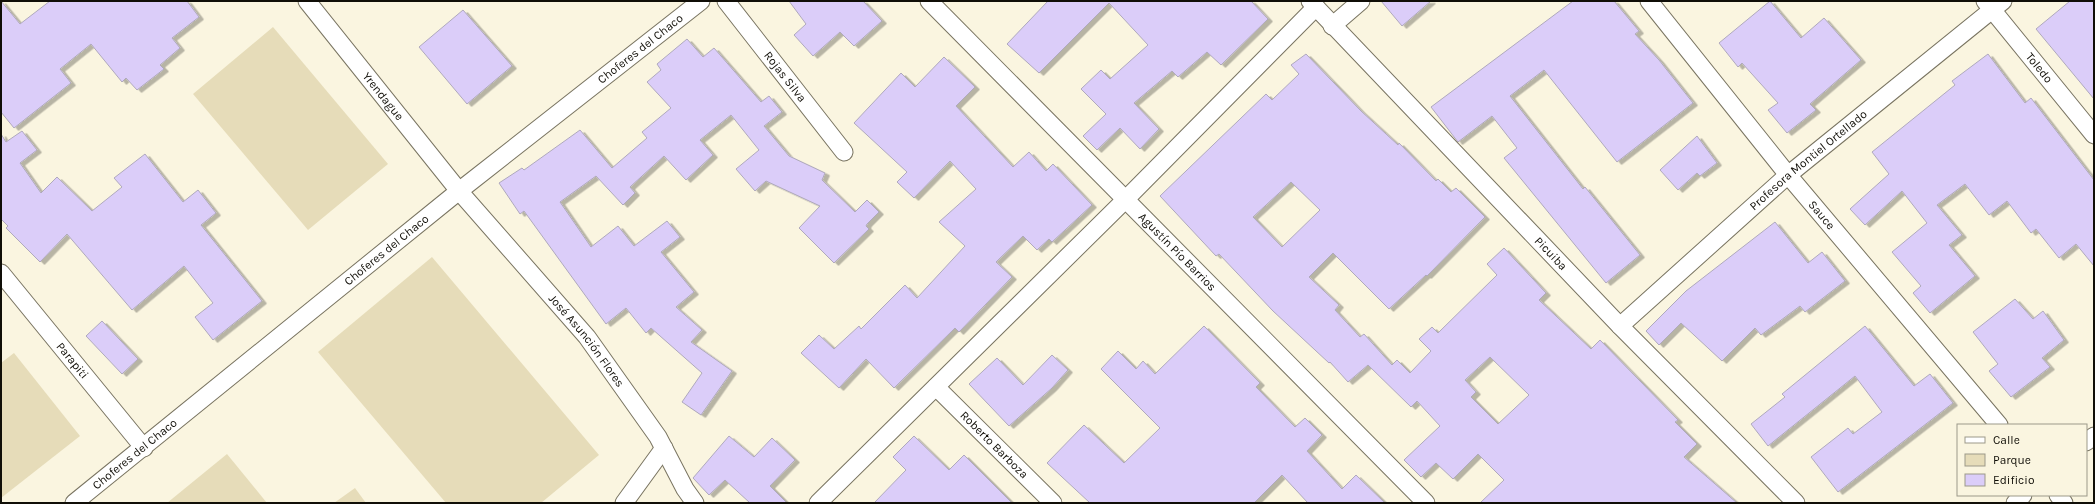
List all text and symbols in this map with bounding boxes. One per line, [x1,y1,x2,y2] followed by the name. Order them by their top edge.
[595,11,686,87] street label: Choferes del Chaco
[761,49,809,105] street label: Rojas Silva
[2023,50,2056,86] street label: Toledo
[360,69,407,123] street label: Yrendague
[1747,107,1870,213] street label: Profesora Montiel Ortellado
[1806,198,1838,232] street label: Sauce
[1136,210,1219,294] street label: Agustín Pío Barrios
[341,212,431,288] street label: Choferes del Chaco
[1532,234,1570,273] street label: Picuiba
[546,291,627,390] street label: José Asunción Flores
[54,339,91,382] street label: Parapiti
[957,408,1031,481] street label: Roberto Barboza
[90,416,180,492] street label: Choferes del Chaco
[1957,424,2087,496] legend
[1993,433,2020,447] text: Calle
[1993,453,2031,467] text: Parque
[1993,473,2034,487] text: Edificio

